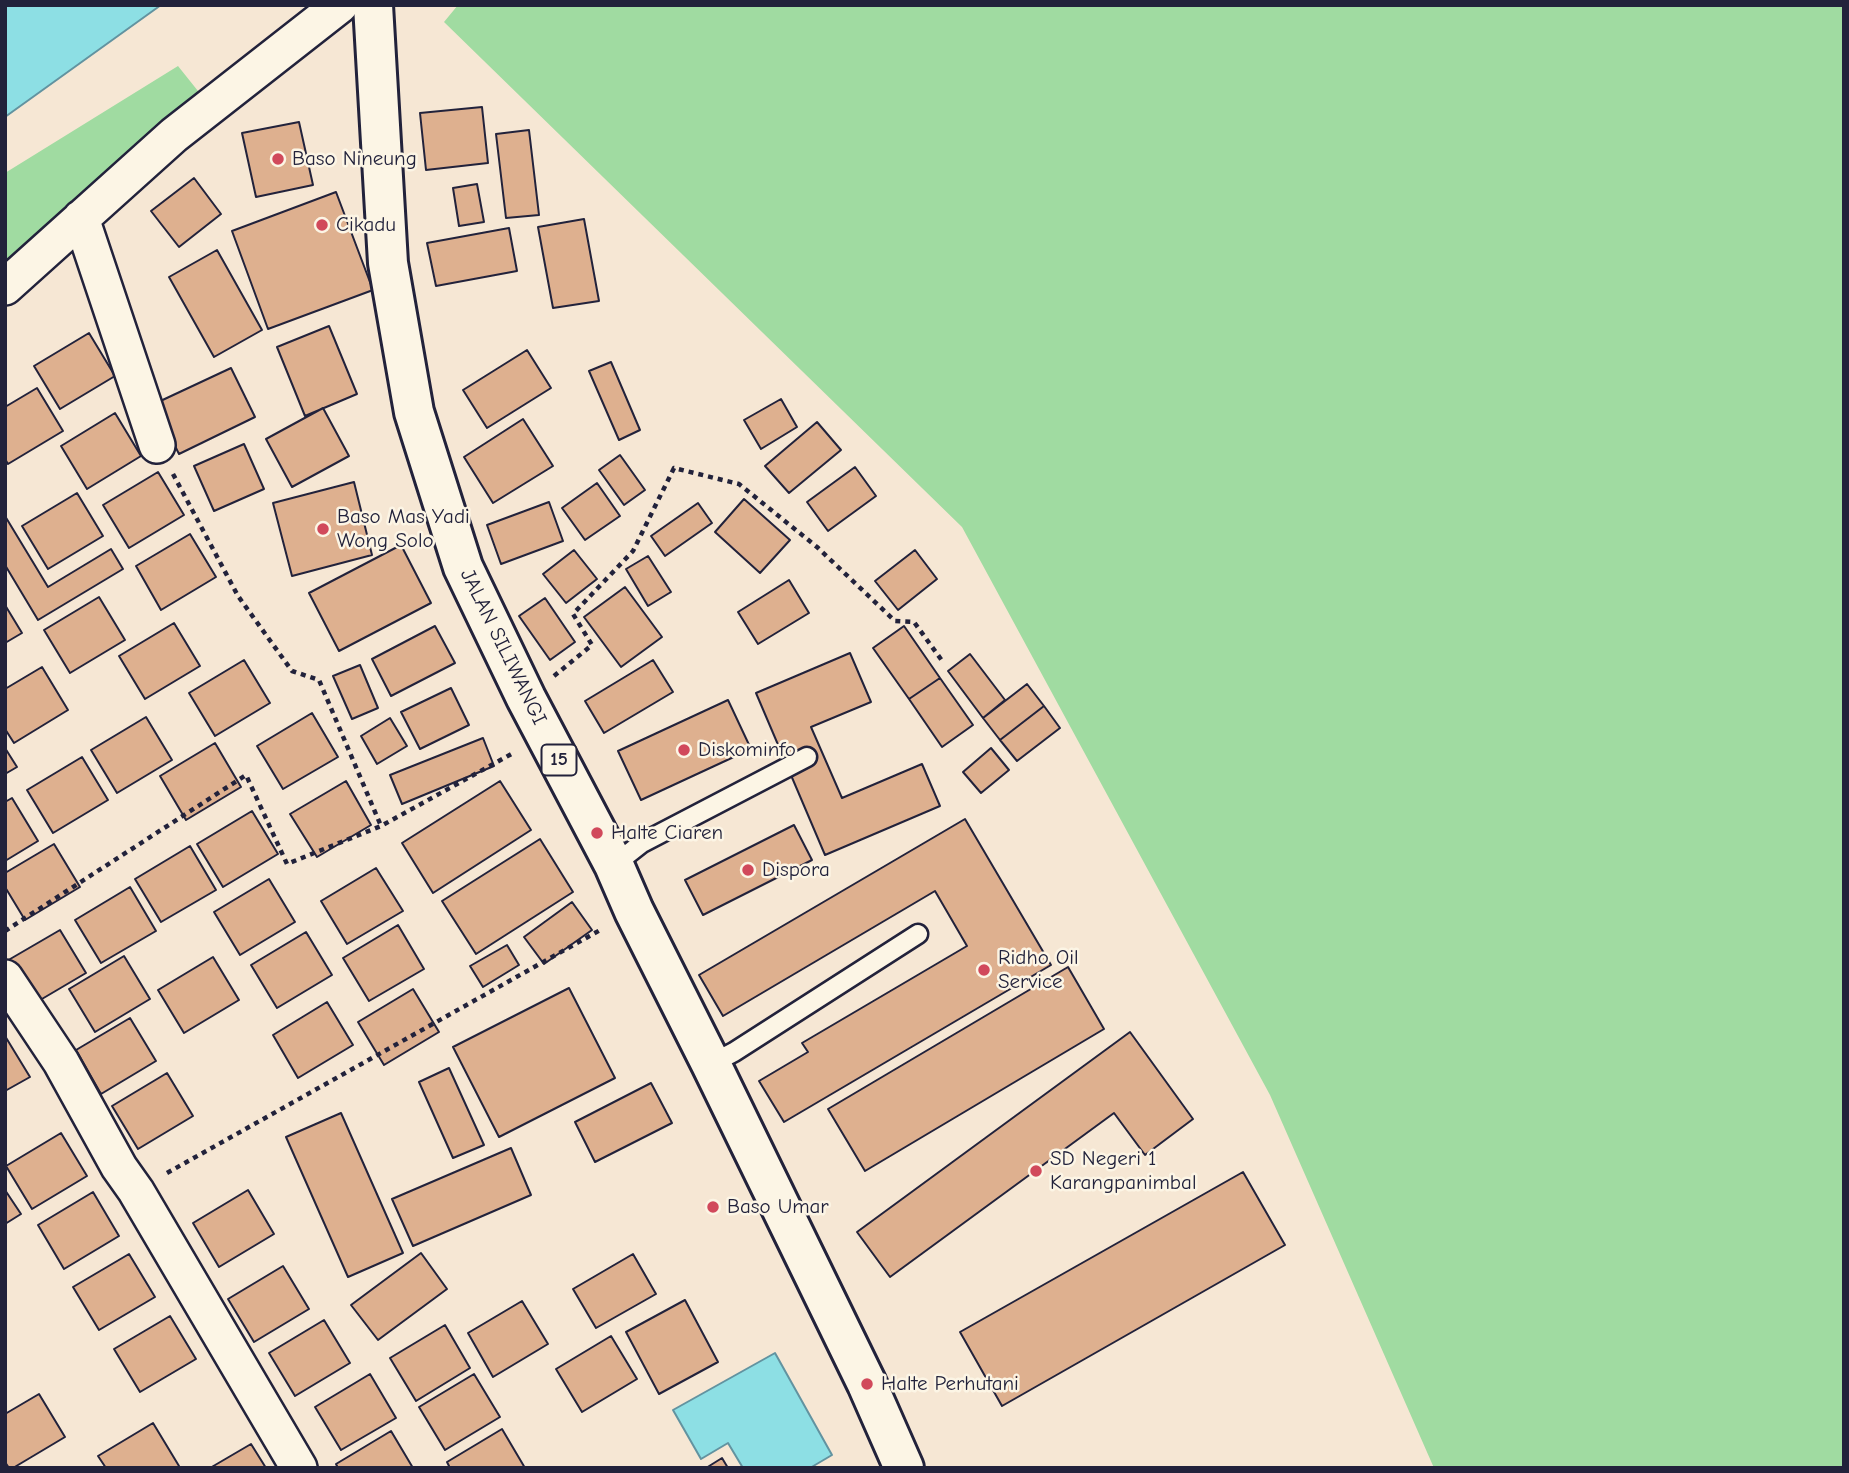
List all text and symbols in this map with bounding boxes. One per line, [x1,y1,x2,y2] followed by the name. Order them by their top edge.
[292,146,417,172] place label: Baso Nineung
[270,151,286,167] marker: Baso Nineung
[336,212,396,238] place label: Cikadu
[314,217,330,233] marker: Cikadu
[337,504,470,554] place label: Baso Mas Yadi Wong Solo
[315,521,331,537] marker: Baso Mas Yadi Wong Solo
[454,565,552,729] street label: JALAN SILIWANGI
[698,737,796,763] place label: Diskominfo
[676,742,692,758] marker: Diskominfo
[542,744,576,776] road number: 15
[611,820,723,846] place label: Halte Ciaren
[589,825,605,841] marker: Halte Ciaren
[762,857,830,883] place label: Dispora
[740,862,756,878] marker: Dispora
[998,945,1079,995] place label: Ridho Oil Service
[976,962,992,978] marker: Ridho Oil Service
[1050,1146,1197,1196] place label: SD Negeri 1 Karangpanimbal
[1028,1163,1044,1179] marker: SD Negeri 1 Karangpanimbal
[727,1194,829,1220] place label: Baso Umar
[705,1199,721,1215] marker: Baso Umar
[881,1371,1019,1397] place label: Halte Perhutani
[859,1376,875,1392] marker: Halte Perhutani

